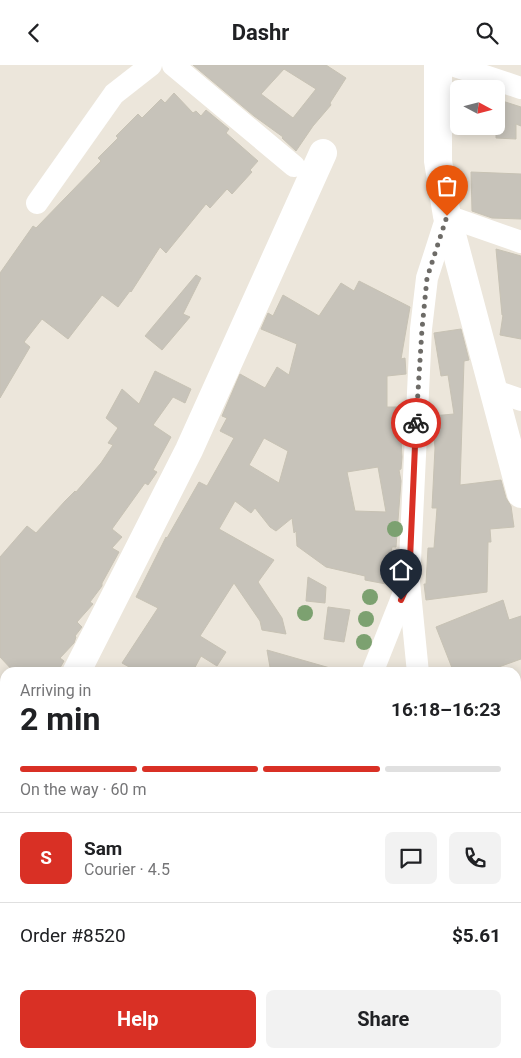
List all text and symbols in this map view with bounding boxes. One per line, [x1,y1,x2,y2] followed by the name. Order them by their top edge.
[20,19,48,47] icon: back
[473,19,501,47] icon: search
[232,20,289,45] text: Dashr
[450,80,505,135] north arrow
[450,80,505,135] map controls
[426,165,468,216] pin
[433,172,461,200] icon: bag
[391,398,441,448] courier
[402,409,430,437] icon: bike
[380,549,422,600] pin
[387,556,415,584] icon: home
[20,681,91,700] text: Arriving in
[391,698,501,721] text: 16:18–16:23
[20,700,100,738] text: 2 min
[20,780,147,799] text: On the way · 60 m
[385,832,437,884] button: chat
[449,832,501,884] button: phone
[84,837,122,860] text: Sam
[40,846,52,869] text: S
[84,860,170,879] text: Courier · 4.5
[20,924,126,947] text: Order #8520
[452,924,501,947] text: $5.61
[20,990,256,1048] button: Help
[266,990,501,1048] button: Share

